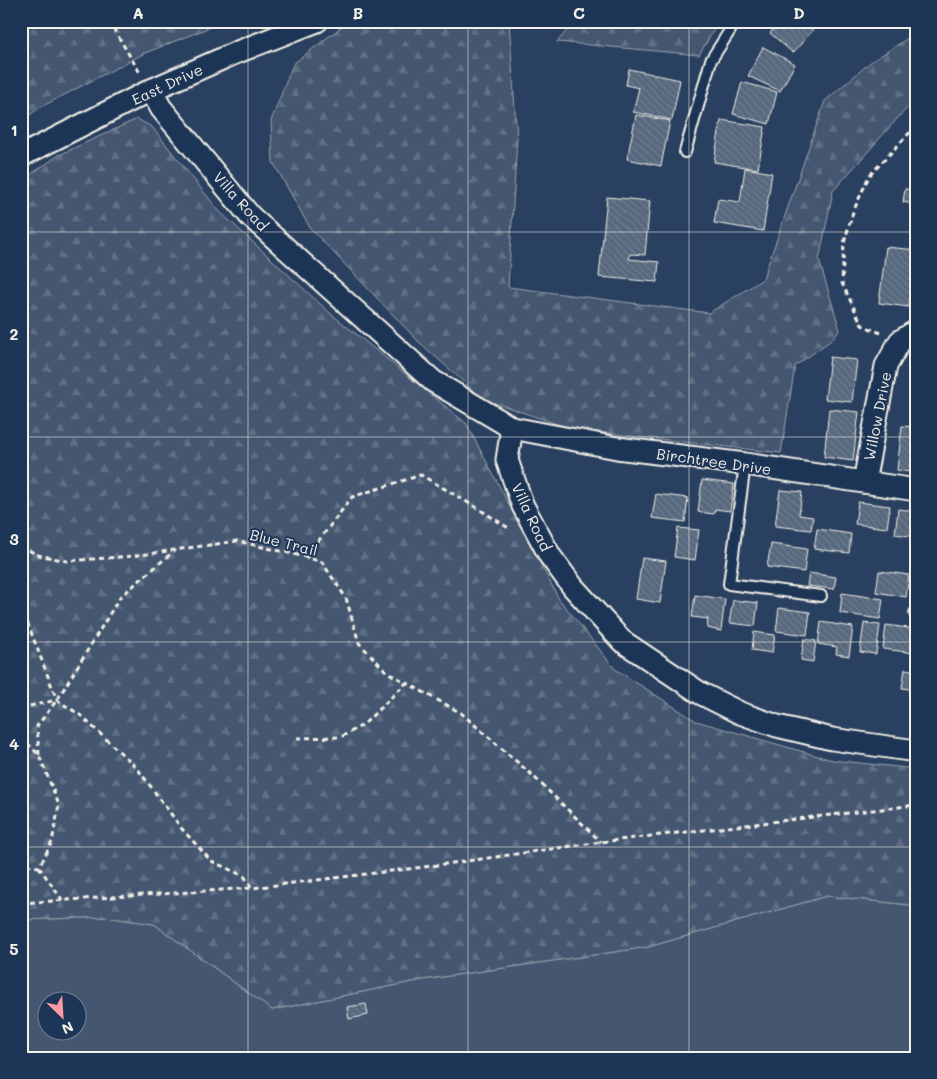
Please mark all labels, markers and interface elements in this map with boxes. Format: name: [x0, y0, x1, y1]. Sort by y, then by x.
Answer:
text: A: [132, 2, 144, 23]
text: B: [353, 2, 363, 23]
text: C: [573, 2, 585, 23]
text: D: [793, 2, 805, 23]
street label: East Drive: [128, 59, 206, 109]
text: 1: [10, 119, 18, 140]
street label: Villa Road: [209, 167, 273, 235]
text: 2: [10, 323, 19, 344]
street label: Willow Drive: [859, 370, 895, 462]
street label: Birchtree Drive: [655, 443, 773, 479]
street label: Villa Road: [507, 480, 557, 554]
street label: Blue Trail: [248, 524, 320, 560]
text: 3: [9, 528, 19, 549]
text: 4: [9, 733, 19, 754]
text: 5: [9, 938, 19, 959]
north arrow: [38, 992, 88, 1042]
text: N: [59, 1017, 77, 1039]

